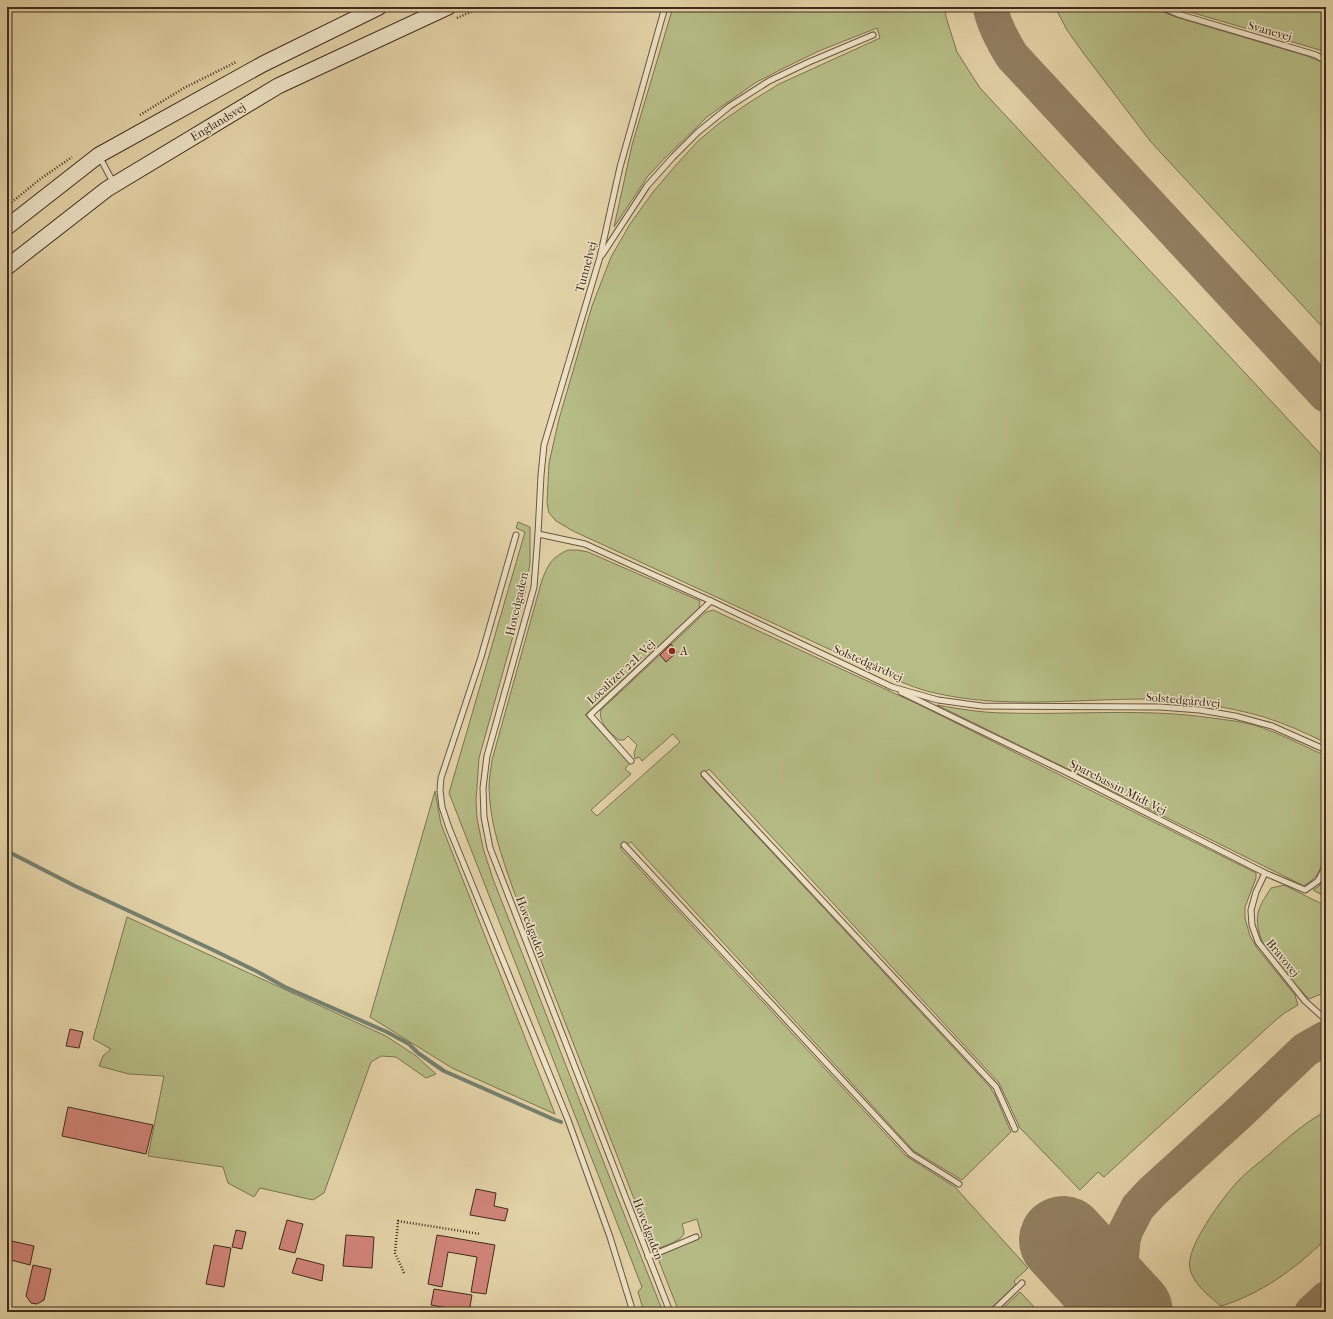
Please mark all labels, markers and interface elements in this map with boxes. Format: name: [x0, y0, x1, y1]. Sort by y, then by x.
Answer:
street label: Svanevej: [1246, 18, 1294, 44]
street label: Englandsvej: [188, 100, 248, 144]
street label: Tunnelvej: [572, 240, 600, 294]
street label: Hovedgaden: [503, 571, 531, 637]
street label: Localizer 22L Vej: [584, 637, 658, 707]
street label: Solstedgårdvej: [831, 641, 905, 685]
place label: A: [679, 644, 688, 658]
marker: A: [667, 646, 677, 656]
street label: Solstedgårdvej: [1145, 690, 1221, 710]
street label: Sparebassin Midt Vej: [1067, 756, 1169, 818]
street label: Hovedgaden: [513, 894, 549, 960]
street label: Bravovej: [1264, 936, 1302, 980]
street label: Hovedgaden: [630, 1196, 666, 1262]

